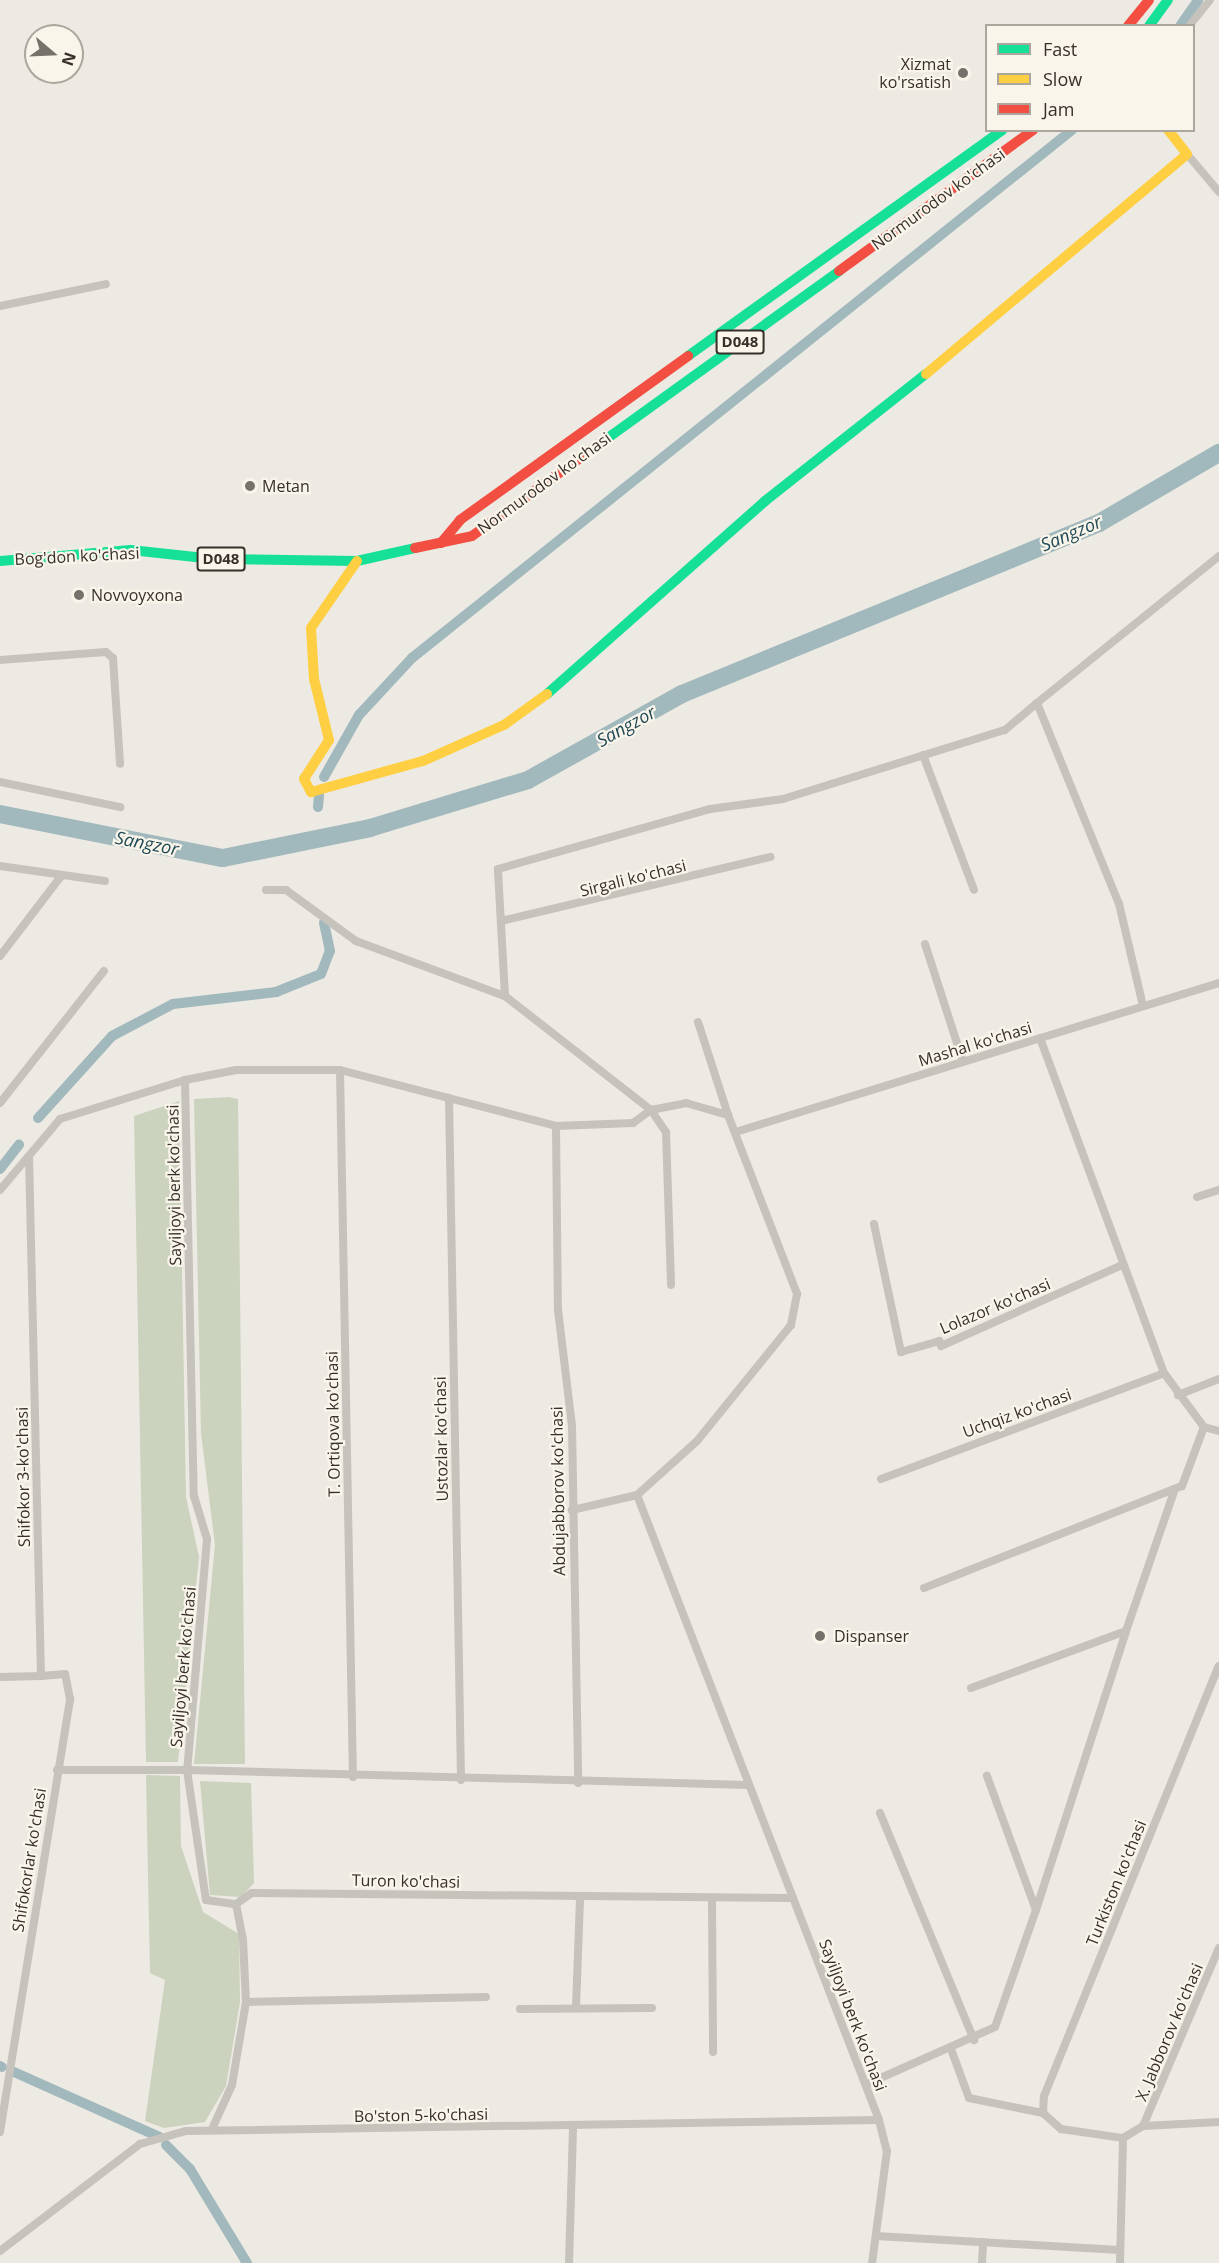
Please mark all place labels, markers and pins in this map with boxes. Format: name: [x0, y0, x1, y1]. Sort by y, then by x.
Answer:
place label: Xizmat ko'rsatish: [879, 54, 951, 92]
marker: Xizmat ko'rsatish: [956, 66, 970, 80]
place label: Metan: [262, 476, 310, 496]
marker: Metan: [243, 479, 257, 493]
place label: Novvoyxona: [91, 585, 183, 605]
marker: Novvoyxona: [72, 588, 86, 602]
place label: Dispanser: [834, 1626, 909, 1646]
marker: Dispanser: [811, 1627, 829, 1645]

